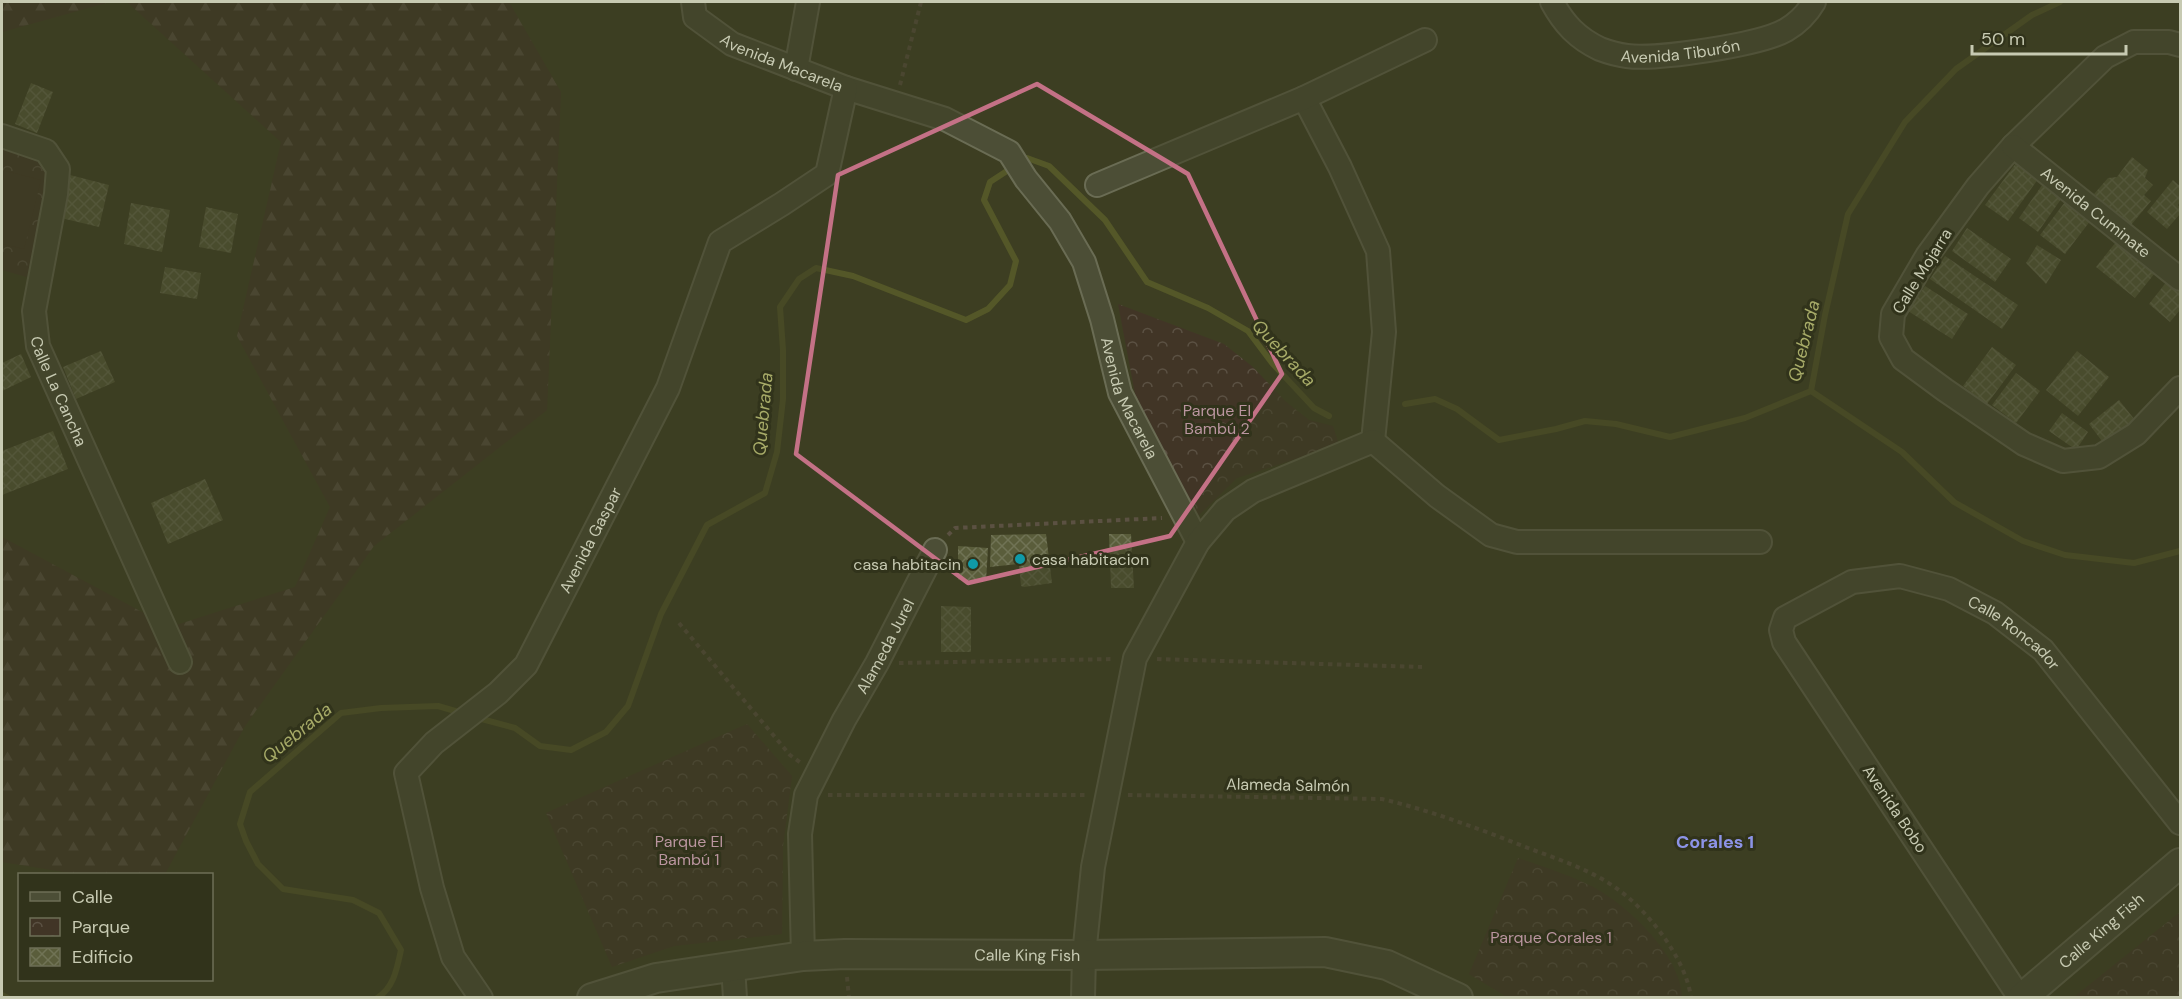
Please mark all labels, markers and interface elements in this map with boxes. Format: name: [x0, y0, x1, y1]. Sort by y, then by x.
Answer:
scale bar: [1972, 18, 2126, 56]
text: 50 m: [1981, 27, 2025, 51]
street label: Avenida Macarela: [716, 28, 846, 96]
street label: Avenida Tiburón: [1620, 34, 1742, 67]
street label: Avenida Cuminate: [2037, 162, 2155, 262]
street label: Calle Mojarra: [1887, 224, 1957, 318]
water label: Quebrada: [1782, 297, 1826, 384]
water label: Quebrada: [1247, 314, 1321, 392]
street label: Calle La Cancha: [26, 335, 92, 450]
street label: Avenida Macarela: [1096, 335, 1163, 462]
water label: Quebrada: [747, 371, 779, 457]
park label: Parque El Bambú 2: [1183, 400, 1251, 439]
street label: Avenida Gaspar: [554, 483, 626, 597]
place label: casa habitacion: [1032, 549, 1149, 570]
marker: casa habitacion: [1013, 552, 1027, 566]
place label: casa habitacin: [853, 554, 961, 575]
marker: casa habitacin: [966, 557, 980, 571]
street label: Calle Roncador: [1964, 590, 2065, 674]
street label: Alameda Jurel: [851, 595, 919, 698]
water label: Quebrada: [257, 697, 337, 769]
street label: Avenida Bobo: [1858, 761, 1932, 857]
street label: Alameda Salmón: [1226, 773, 1350, 797]
district label: Corales 1: [1676, 830, 1754, 854]
park label: Parque El Bambú 1: [655, 831, 723, 870]
legend: [18, 873, 213, 981]
text: Calle: [72, 885, 113, 909]
street label: Calle King Fish: [2054, 888, 2148, 973]
text: Parque: [72, 915, 130, 939]
park label: Parque Corales 1: [1490, 927, 1612, 948]
street label: Calle King Fish: [974, 944, 1080, 965]
text: Edificio: [72, 945, 133, 969]

